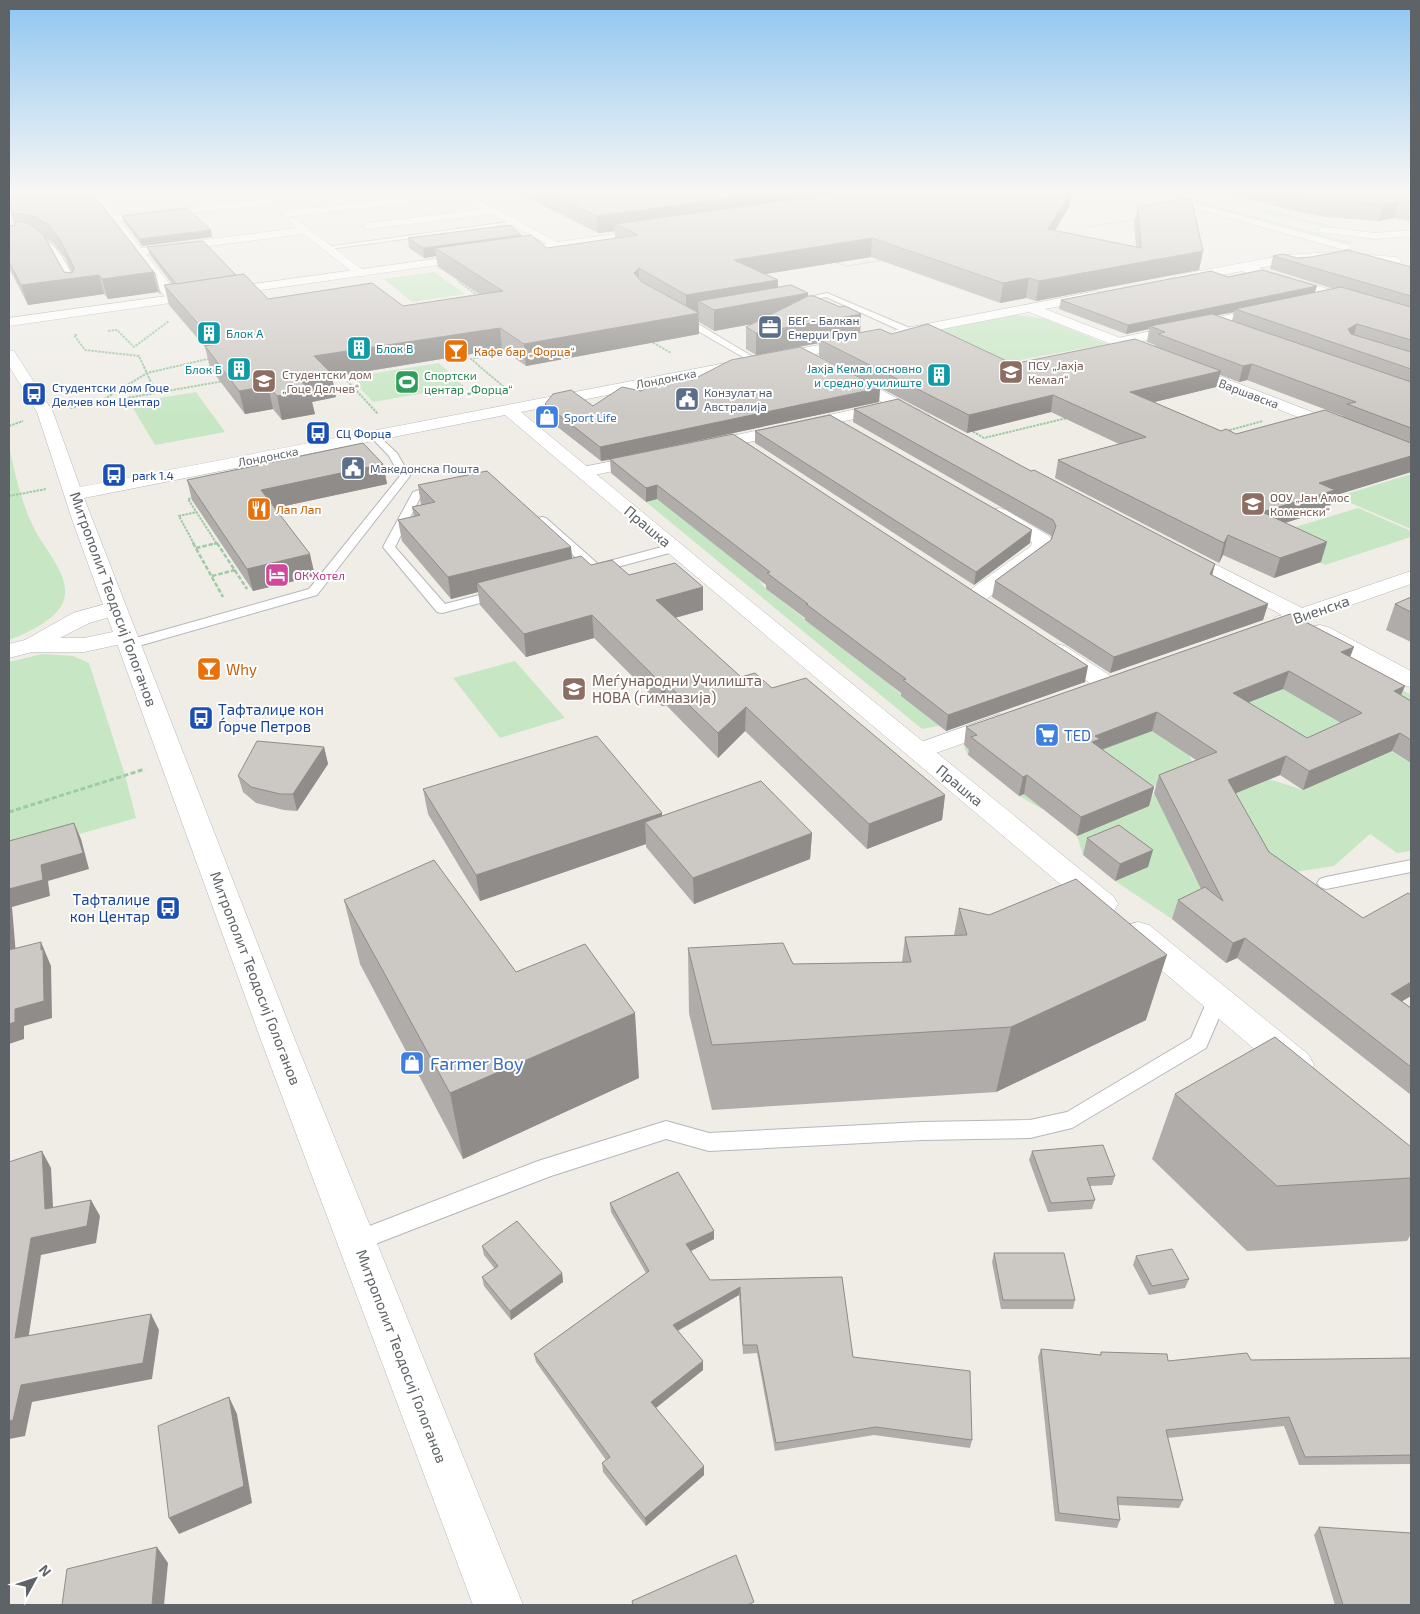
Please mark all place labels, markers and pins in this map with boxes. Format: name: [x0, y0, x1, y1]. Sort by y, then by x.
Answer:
place label: БЕГ - Балкан Енерџи Груп: [788, 313, 859, 342]
office icon: БЕГ - Балкан Енерџи Груп: [757, 314, 783, 340]
building icon: Блок А: [196, 320, 222, 346]
place label: Блок А: [226, 326, 264, 340]
building icon: Блок В: [346, 335, 372, 361]
bar icon: Кaфе бар „Форца“: [443, 338, 469, 364]
place label: Блок В: [376, 341, 413, 355]
place label: Кaфе бар „Форца“: [474, 344, 575, 358]
building icon: Блок Б: [226, 356, 252, 382]
place label: ПСУ „Јахја Кемал“: [1028, 358, 1084, 386]
school or university icon: ПСУ „Јахја Кемал“: [998, 359, 1024, 385]
place label: Јахја Кемал основно и средно училиште: [807, 361, 922, 390]
place label: Блок Б: [185, 362, 222, 376]
building icon: Јахја Кемал основно и средно училиште: [926, 362, 952, 388]
place label: Студентски дом „Гоце Делчев“: [282, 367, 372, 395]
school or university icon: Студентски дом „Гоце Делчев“: [251, 368, 277, 394]
place label: Спортски центар „Форца“: [424, 368, 513, 396]
sports icon: Спортски центар „Форца“: [394, 369, 420, 395]
place label: Студентски дом Гоце Делчев кон Центар: [52, 380, 169, 408]
bus stop icon: Студентски дом Гоце Делчев кон Центар: [21, 381, 47, 407]
place label: Конзулат на Австралија: [704, 385, 772, 414]
public building icon: Конзулат на Австралија: [674, 386, 700, 412]
shop icon: Sport Life: [534, 404, 560, 430]
place label: Sport Life: [564, 410, 617, 424]
bus stop icon: СЦ Форца: [305, 420, 331, 446]
place label: СЦ Форца: [336, 426, 391, 440]
public building icon: Македонска Пошта: [340, 455, 366, 481]
place label: Македонска Пошта: [370, 461, 479, 475]
bus stop icon: park 1.4: [101, 462, 127, 488]
place label: park 1.4: [132, 468, 174, 482]
place label: ООУ „Јан Амос Коменски“: [1270, 490, 1350, 518]
school or university icon: ООУ „Јан Амос Коменски“: [1240, 491, 1266, 517]
restaurant icon: Лап Лап: [246, 496, 272, 522]
place label: Лап Лап: [276, 502, 321, 516]
hotel icon: ОК Хотел: [264, 562, 290, 588]
place label: ОК Хотел: [294, 568, 345, 582]
bar icon: Why: [196, 656, 222, 682]
place label: Why: [226, 660, 257, 678]
place label: Меѓународни Училишта НОВА (гимназија): [592, 671, 762, 707]
school or university icon: Меѓународни Училишта НОВА (гимназија): [561, 676, 587, 702]
place label: Тафталиџе кон Ѓорче Петров: [218, 700, 324, 735]
bus stop icon: Тафталиџе кон Ѓорче Петров: [188, 705, 214, 731]
supermarket icon: TED: [1034, 722, 1060, 748]
place label: TED: [1064, 726, 1091, 744]
place label: Тафталиџе кон Центар: [70, 890, 150, 925]
bus stop icon: Тафталиџе кон Центар: [155, 895, 181, 921]
shop icon: Farmer Boy: [399, 1050, 425, 1076]
place label: Farmer Boy: [430, 1052, 524, 1074]

